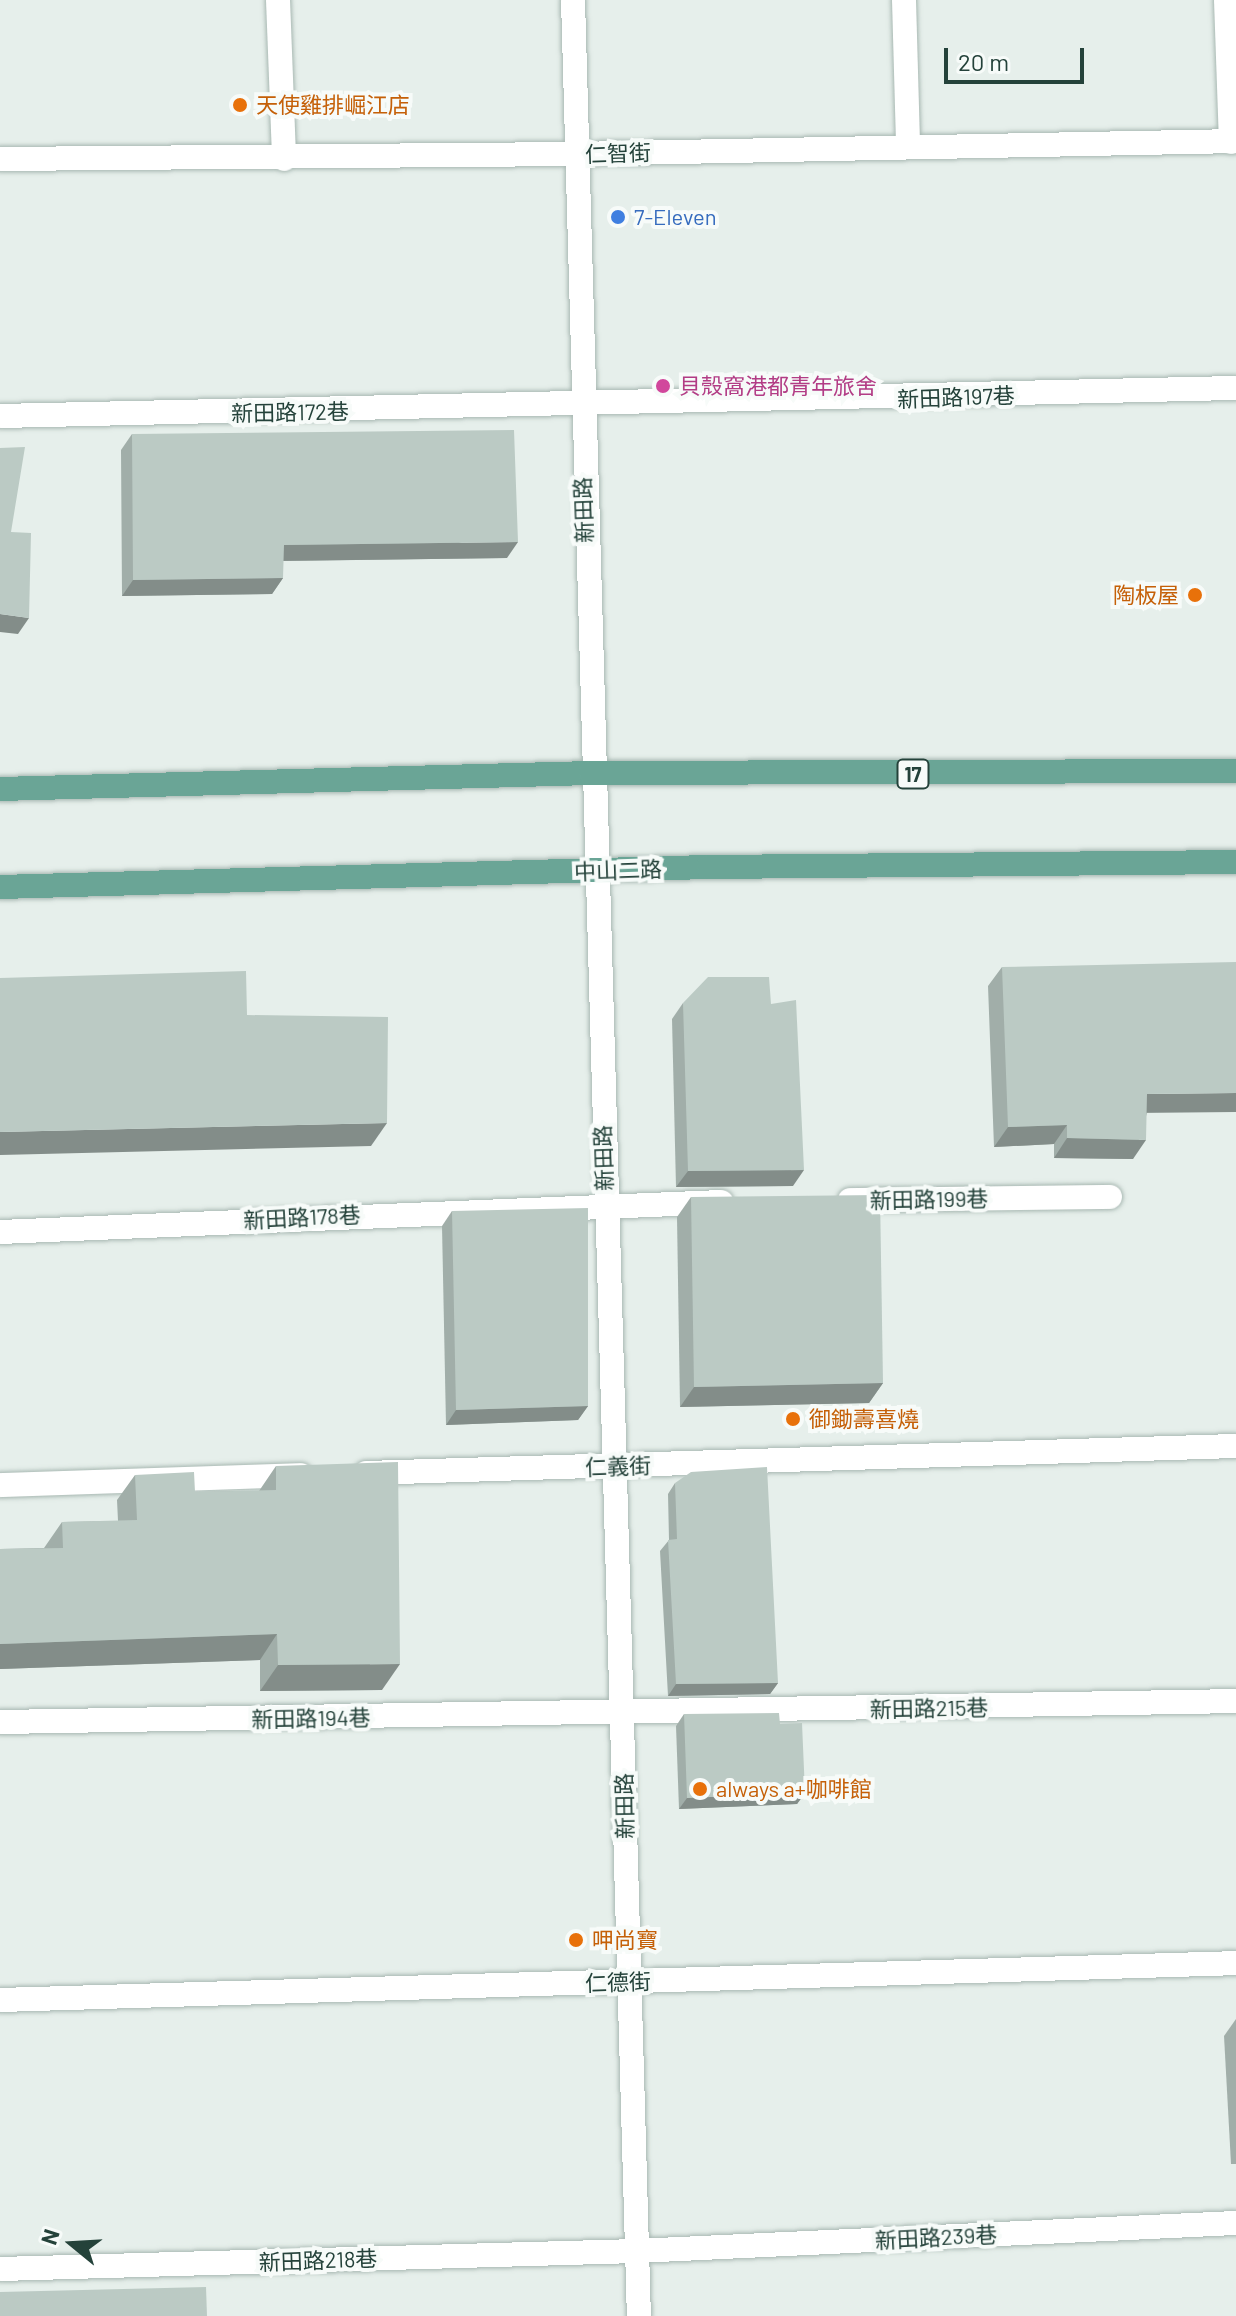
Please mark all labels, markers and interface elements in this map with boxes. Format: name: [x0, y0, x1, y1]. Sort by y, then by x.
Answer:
scale bar: [948, 32, 1088, 82]
text: 20 m: [958, 47, 1009, 76]
place label: 天使雞排崛江店: [256, 92, 410, 118]
marker: 天使雞排崛江店: [231, 96, 249, 114]
street label: 仁智街: [585, 139, 651, 167]
place label: 7-Eleven: [634, 204, 717, 230]
marker: 7-Eleven: [609, 208, 627, 226]
place label: 貝殼窩港都青年旅舍: [679, 373, 877, 399]
marker: 貝殼窩港都青年旅舍: [654, 377, 672, 395]
street label: 新田路197巷: [897, 382, 1015, 412]
street label: 新田路172巷: [231, 398, 349, 426]
street label: 新田路: [569, 477, 597, 543]
place label: 陶板屋: [1113, 582, 1179, 608]
marker: 陶板屋: [1186, 586, 1204, 604]
road number: 17: [895, 758, 931, 790]
street label: 中山二路: [574, 855, 662, 885]
street label: 新田路: [589, 1125, 617, 1191]
street label: 新田路199巷: [869, 1185, 989, 1213]
street label: 新田路178巷: [243, 1201, 361, 1233]
place label: 御鋤壽喜燒: [809, 1406, 919, 1432]
marker: 御鋤壽喜燒: [784, 1410, 802, 1428]
street label: 仁義街: [585, 1452, 651, 1480]
street label: 新田路215巷: [870, 1694, 988, 1722]
street label: 新田路194巷: [251, 1704, 371, 1732]
street label: 新田路: [610, 1773, 638, 1839]
place label: always a+咖啡館: [716, 1776, 872, 1802]
marker: always a+咖啡館: [691, 1780, 709, 1798]
place label: 呷尚寶: [592, 1927, 658, 1953]
marker: 呷尚寶: [567, 1931, 585, 1949]
street label: 仁德街: [585, 1968, 651, 1996]
north arrow: [32, 2204, 112, 2284]
street label: 新田路239巷: [874, 2221, 998, 2253]
text: N: [35, 2226, 64, 2248]
street label: 新田路218巷: [258, 2245, 378, 2275]

